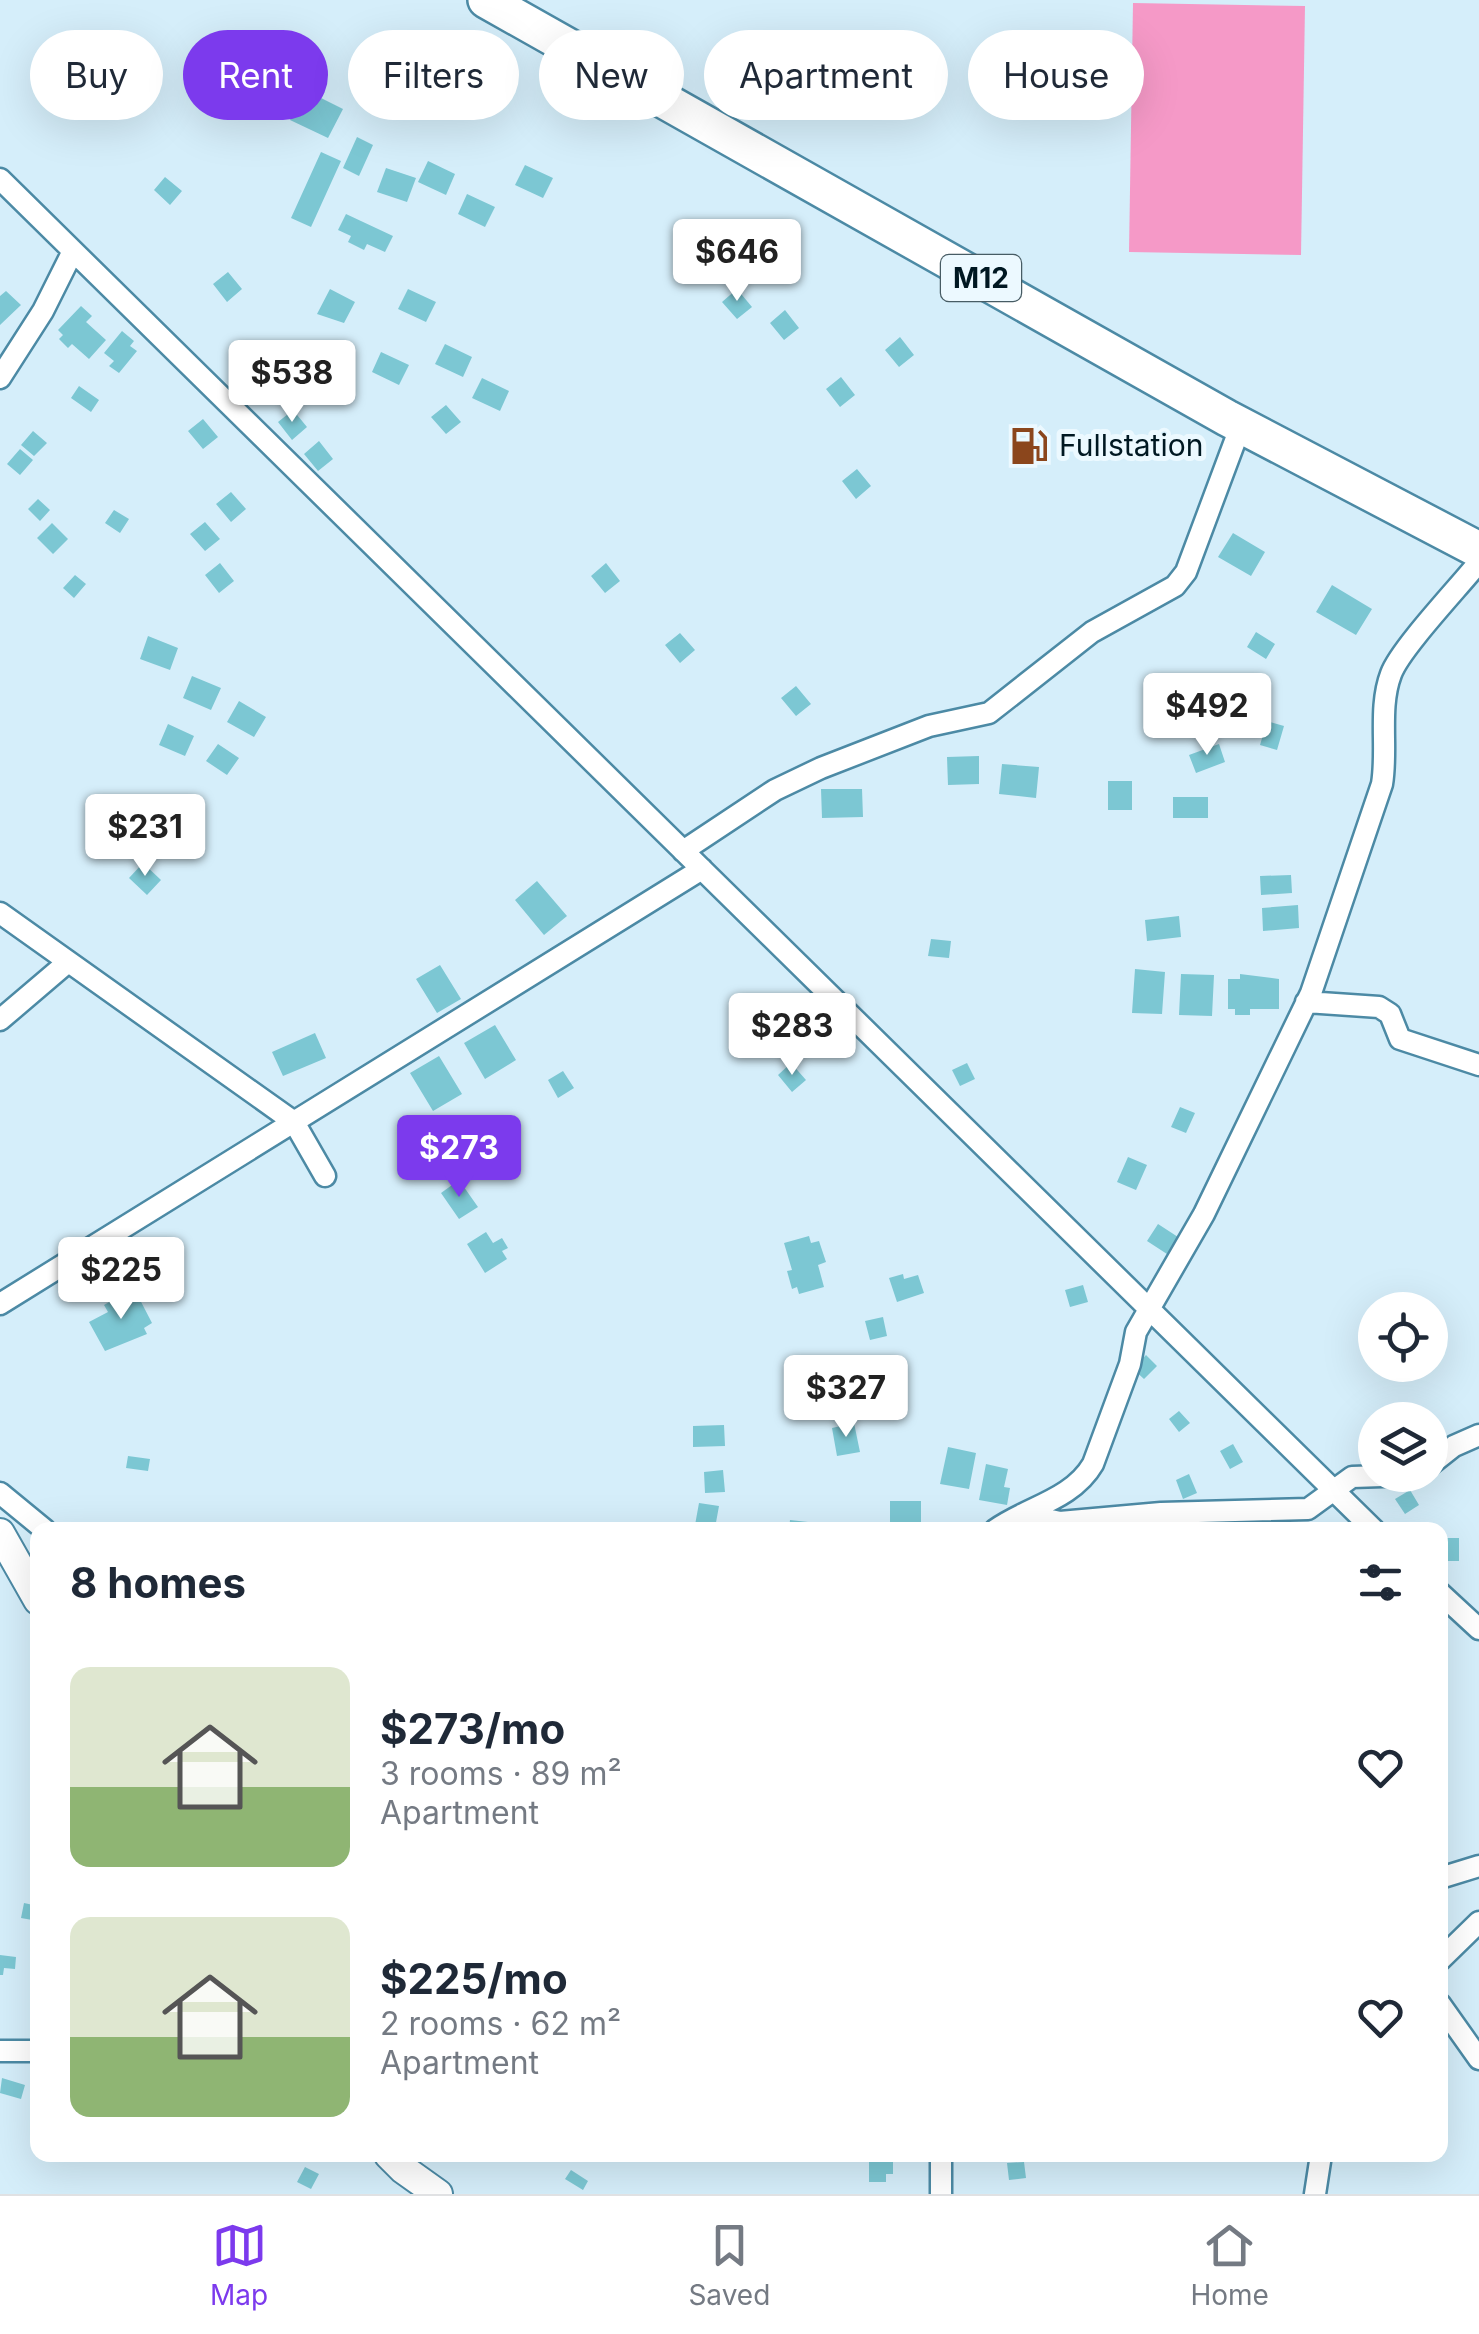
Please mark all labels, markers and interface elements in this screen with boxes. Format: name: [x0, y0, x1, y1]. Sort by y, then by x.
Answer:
chip: Buy: [30, 30, 163, 120]
chip: Rent: [183, 30, 328, 120]
chip: Filters: [348, 30, 519, 120]
chip: New: [539, 30, 684, 120]
chip: Apartment: [704, 30, 948, 120]
chip: House: [968, 30, 1144, 120]
pin: $646: [678, 219, 796, 304]
text: $646: [695, 232, 779, 271]
road number: M12: [941, 255, 1021, 301]
pin: $538: [233, 340, 351, 425]
text: $538: [251, 353, 333, 392]
fuel station icon: Fullstation: [1008, 425, 1050, 467]
place label: Fullstation: [1059, 427, 1203, 463]
pin: $492: [1148, 673, 1266, 758]
text: $492: [1165, 686, 1249, 725]
pin: $231: [86, 794, 204, 879]
text: $231: [107, 807, 183, 846]
pin: $283: [733, 993, 851, 1078]
text: $283: [751, 1006, 833, 1045]
pin: $273: [400, 1115, 518, 1200]
text: $273: [419, 1128, 499, 1167]
pin: $225: [62, 1237, 180, 1322]
text: $225: [80, 1250, 162, 1289]
map controls: [1358, 1292, 1448, 1492]
button: locate: [1358, 1292, 1448, 1382]
pin: $327: [787, 1355, 905, 1440]
text: $327: [806, 1368, 886, 1407]
button: layers: [1358, 1402, 1448, 1492]
icon: filters: [1353, 1555, 1408, 1610]
text: 8 homes: [70, 1557, 246, 1608]
text: $273/mo: [380, 1703, 565, 1754]
icon: home: [150, 1707, 270, 1827]
icon: heart: [1353, 1740, 1408, 1795]
text: 3 rooms · 89 m²: [380, 1754, 622, 1793]
text: Apartment: [380, 1793, 539, 1832]
text: $225/mo: [380, 1953, 568, 2004]
icon: home: [150, 1957, 270, 2077]
icon: heart: [1353, 1990, 1408, 2045]
text: 2 rooms · 62 m²: [380, 2004, 621, 2043]
text: Apartment: [380, 2043, 539, 2082]
tab: Map: [210, 2218, 268, 2312]
tab: Saved: [688, 2218, 770, 2312]
tab: Home: [1190, 2218, 1269, 2312]

